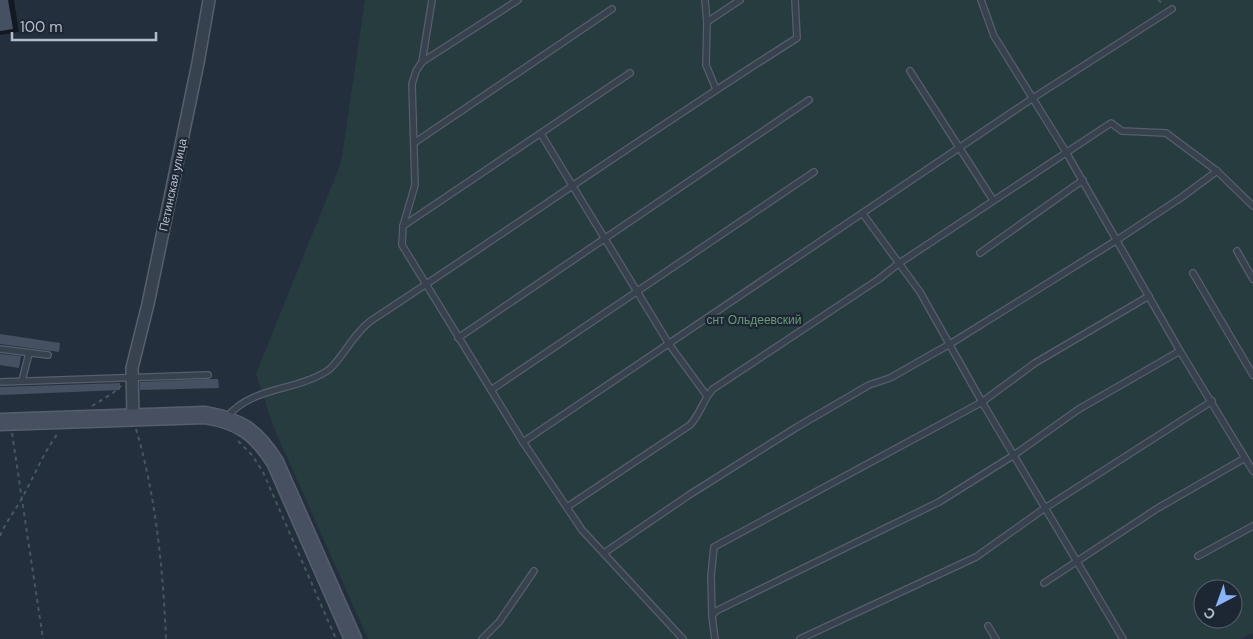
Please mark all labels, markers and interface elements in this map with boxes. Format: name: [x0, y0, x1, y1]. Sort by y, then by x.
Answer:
scale bar: [12, 10, 156, 42]
text: 100 m: [20, 17, 63, 37]
street label: Петинская улица: [155, 137, 191, 233]
park label: снт Ольдеевский: [706, 312, 802, 328]
north arrow: [1193, 579, 1243, 629]
text: С: [1200, 604, 1219, 624]

